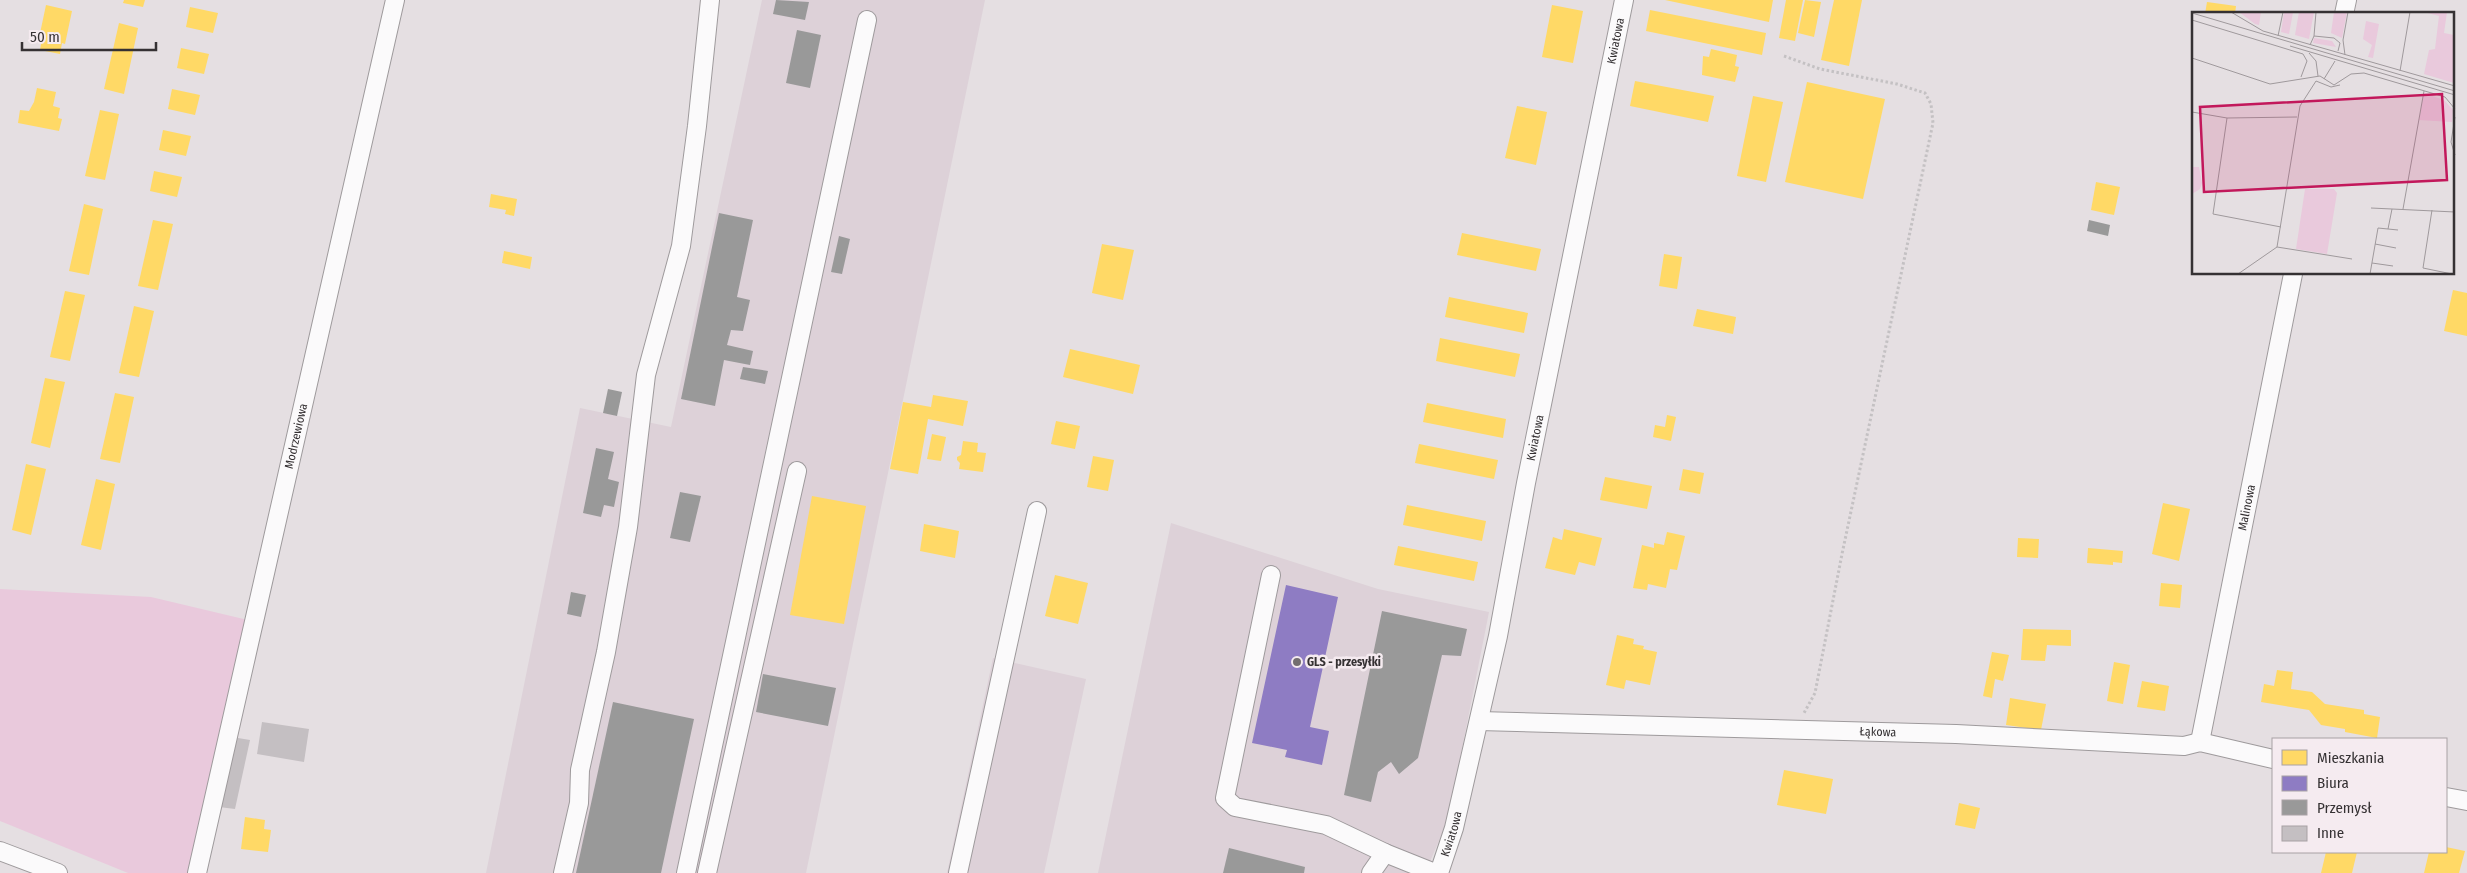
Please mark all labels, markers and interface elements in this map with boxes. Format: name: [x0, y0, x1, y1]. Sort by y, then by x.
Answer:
inset map: [2192, 12, 2454, 275]
street label: Kwiatowa: [1604, 17, 1627, 65]
scale bar: [22, 20, 156, 52]
text: 50 m: [30, 28, 60, 46]
street label: Modrzewiowa: [282, 402, 310, 470]
street label: Kwiatowa: [1524, 413, 1547, 462]
street label: Malinowa: [2235, 483, 2258, 532]
place label: GLS - przesyłki: [1307, 655, 1381, 669]
marker: GLS - przesyłki: [1291, 656, 1303, 668]
street label: Łąkowa: [1859, 724, 1897, 739]
legend: [2272, 738, 2447, 853]
text: Mieszkania: [2317, 749, 2384, 767]
text: Biura: [2317, 774, 2349, 792]
text: Przemysł: [2317, 799, 2372, 817]
street label: Kwiatowa: [1438, 810, 1465, 859]
text: Inne: [2317, 824, 2344, 842]

